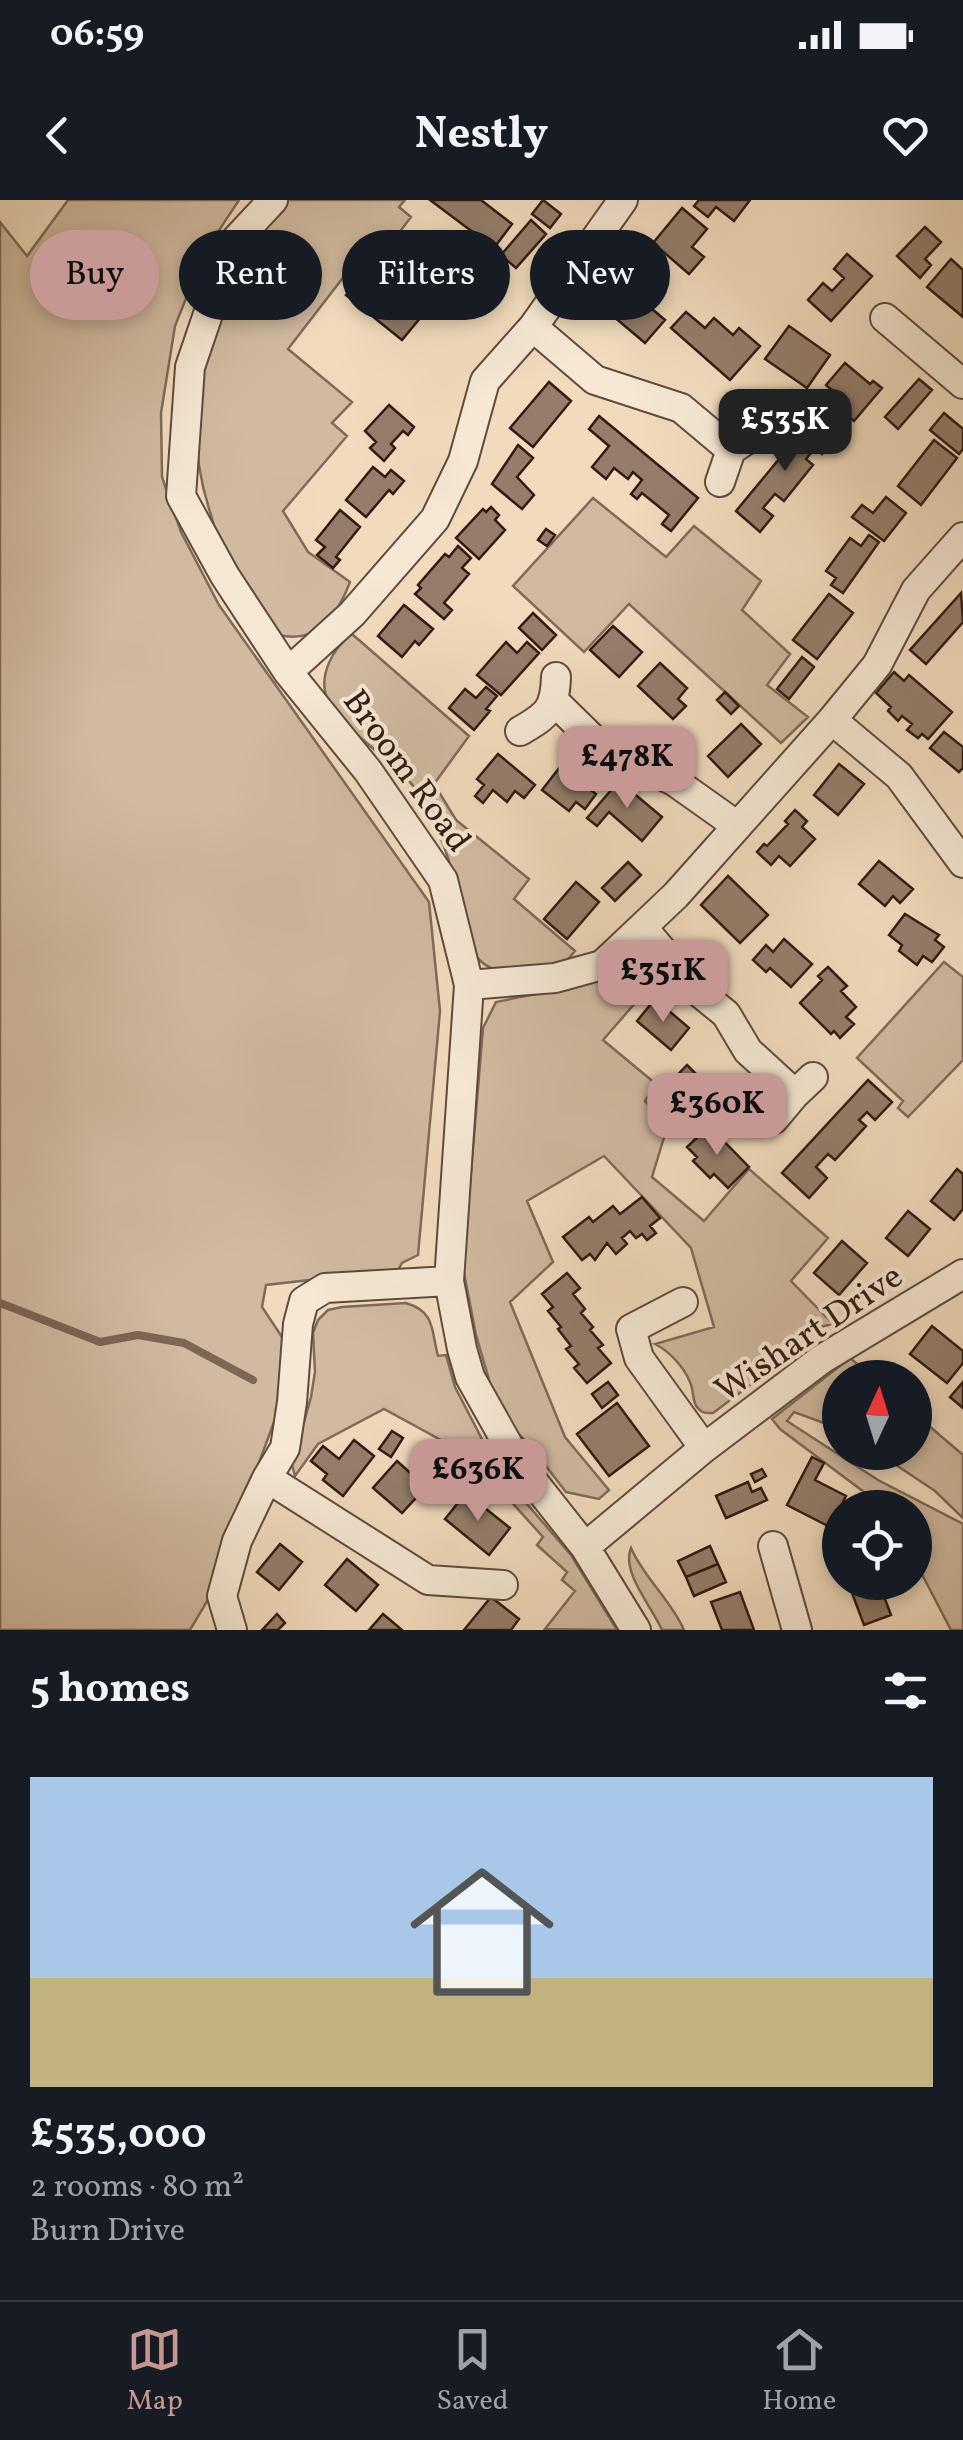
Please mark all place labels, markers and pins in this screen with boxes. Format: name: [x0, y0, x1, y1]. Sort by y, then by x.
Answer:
pin: £535K: [715, 389, 855, 474]
pin: £478K: [557, 726, 697, 811]
pin: £351K: [593, 940, 733, 1025]
pin: £360K: [647, 1073, 787, 1158]
pin: £636K: [408, 1439, 548, 1524]

